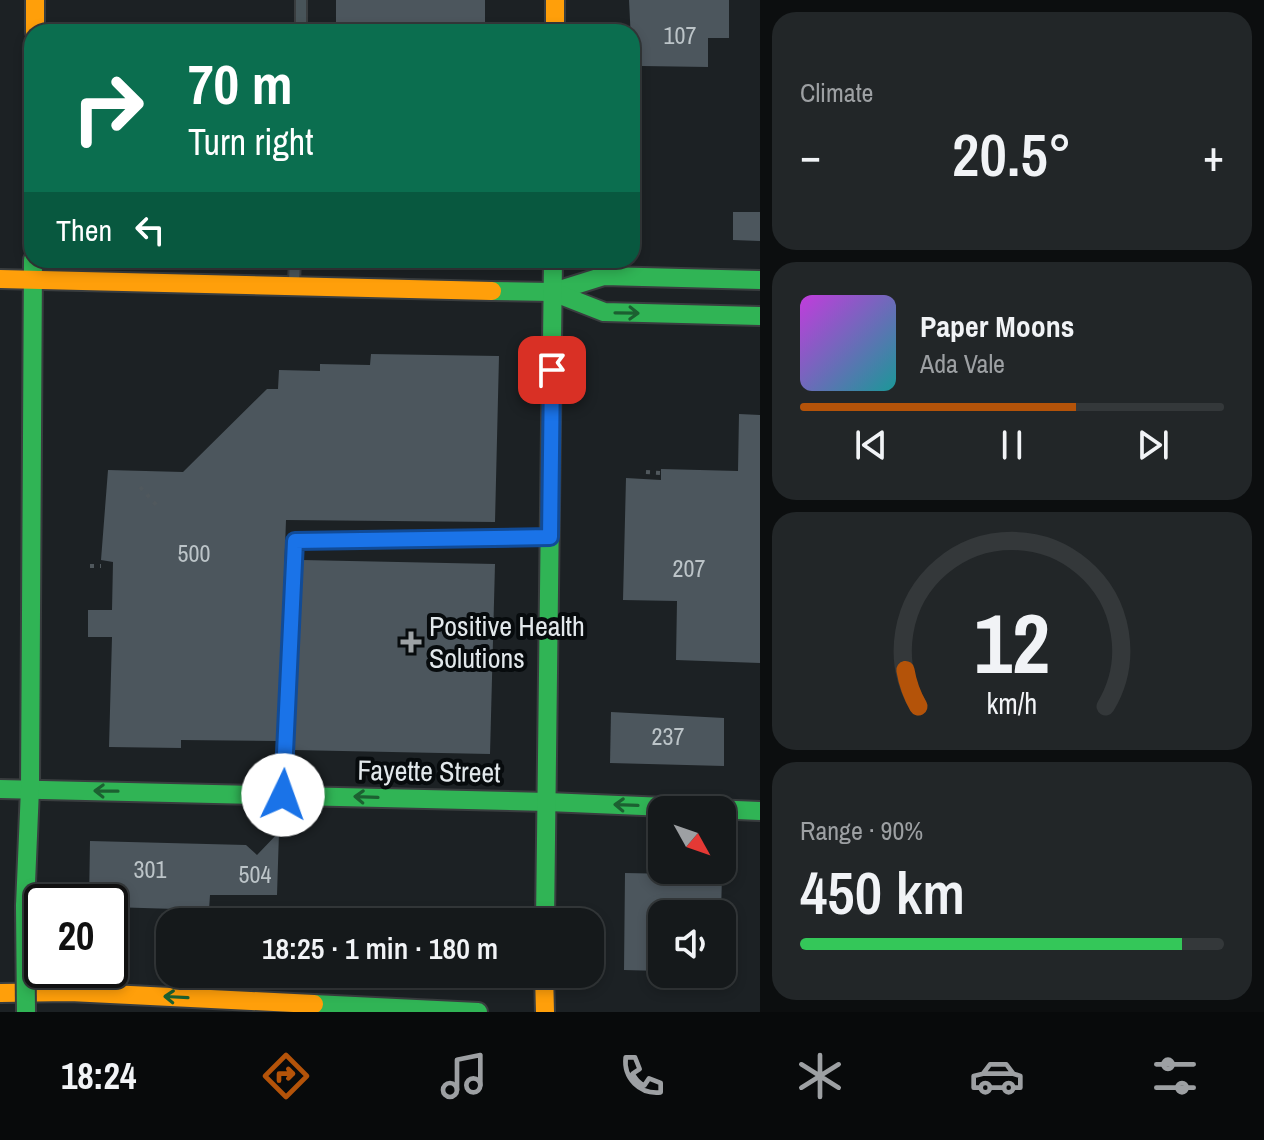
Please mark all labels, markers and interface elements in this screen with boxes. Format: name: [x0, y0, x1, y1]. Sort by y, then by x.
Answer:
house number: 107: [664, 19, 696, 51]
text: 70 m: [188, 46, 293, 121]
icon: right: [56, 56, 160, 160]
text: Climate: [800, 75, 873, 110]
text: 20.5°: [952, 114, 1072, 195]
text: Turn right: [188, 118, 313, 166]
text: −: [800, 125, 821, 185]
text: +: [1203, 125, 1224, 185]
icon: left: [128, 208, 172, 252]
text: Then: [56, 210, 112, 250]
one-way arrow: [613, 305, 640, 320]
text: Paper Moons: [920, 306, 1074, 346]
pin: [518, 336, 586, 404]
text: Ada Vale: [920, 346, 1005, 381]
icon: arrive: [530, 348, 574, 392]
icon: previous: [849, 423, 893, 467]
icon: pause: [990, 423, 1034, 467]
icon: next: [1131, 423, 1175, 467]
house number: 500: [178, 537, 210, 569]
house number: 207: [673, 552, 705, 584]
text: 12: [974, 587, 1050, 699]
place label: Positive Health Solutions: [429, 607, 585, 677]
marker: Positive Health Solutions: [400, 631, 422, 653]
text: km/h: [987, 684, 1037, 723]
house number: 237: [652, 720, 684, 752]
street label: Fayette Street: [357, 751, 501, 791]
position arrow: [241, 753, 325, 837]
one-way arrow: [93, 783, 120, 799]
one-way arrow: [353, 790, 380, 805]
north arrow: [648, 796, 736, 884]
map controls: [648, 796, 736, 988]
one-way arrow: [613, 797, 640, 812]
text: Range · 90%: [800, 813, 923, 848]
text: 450 km: [800, 852, 965, 933]
house number: 301: [134, 853, 166, 885]
house number: 504: [239, 858, 271, 890]
speed limit sign: 20: [24, 884, 128, 988]
button: sound: [648, 900, 736, 988]
text: 18:25 · 1 min · 180 m: [262, 928, 498, 968]
one-way arrow: [163, 990, 190, 1005]
icon: directions: [258, 1048, 314, 1104]
icon: music: [436, 1048, 492, 1104]
icon: phone: [614, 1048, 670, 1104]
icon: climate: [792, 1048, 848, 1104]
icon: car: [969, 1048, 1025, 1104]
icon: filters: [1147, 1048, 1203, 1104]
text: 18:24: [61, 1052, 136, 1100]

